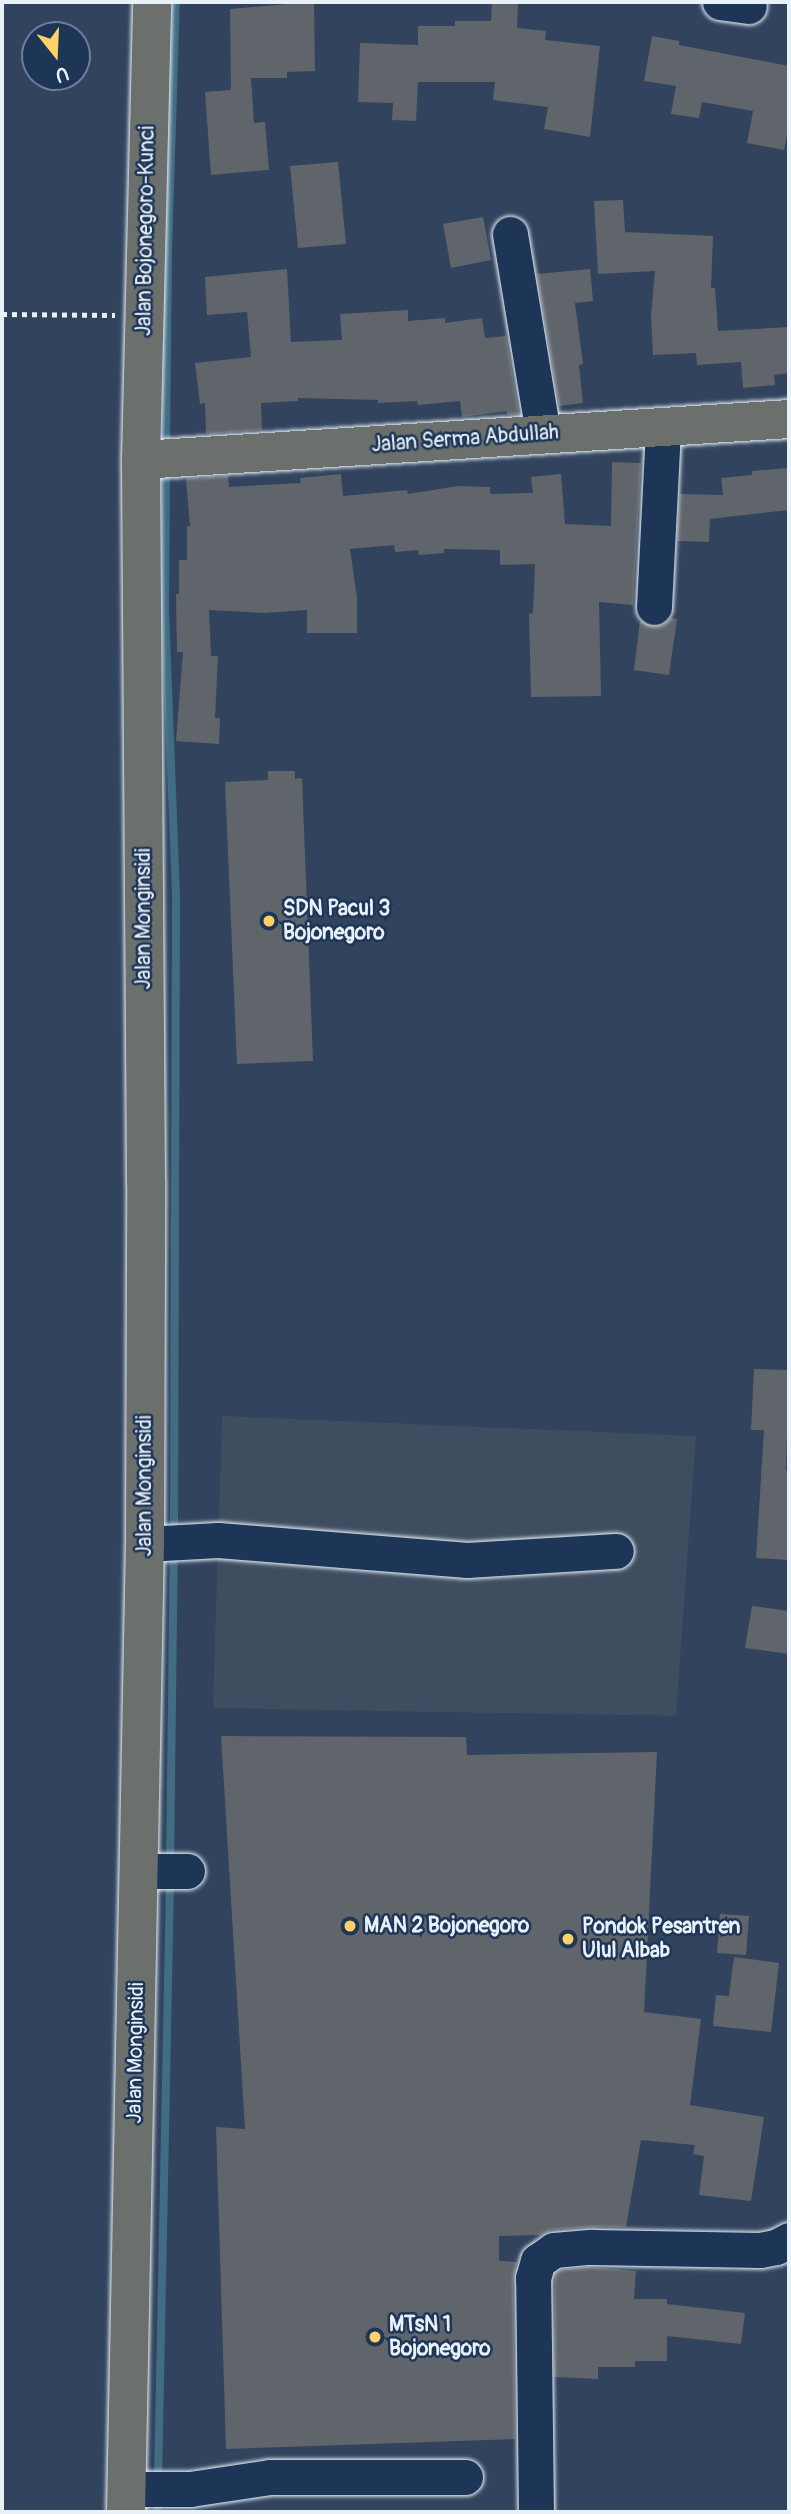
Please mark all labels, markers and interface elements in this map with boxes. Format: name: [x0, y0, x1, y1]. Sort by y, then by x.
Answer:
north arrow: [21, 21, 91, 91]
text: U: [52, 61, 72, 87]
street label: Jalan Bojonegoro-Kunci: [132, 126, 160, 336]
street label: Jalan Serma Abdullah: [370, 420, 560, 458]
street label: Jalan Monginsidi: [131, 848, 157, 990]
place label: SDN Pacul 3 Bojonegoro: [283, 896, 390, 946]
marker: SDN Pacul 3 Bojonegoro: [261, 913, 277, 929]
street label: Jalan Monginsidi: [132, 1415, 158, 1557]
place label: MAN 2 Bojonegoro: [364, 1913, 529, 1939]
place label: Pondok Pesantren Ulul Albab: [582, 1914, 741, 1964]
marker: MAN 2 Bojonegoro: [342, 1918, 358, 1934]
marker: Pondok Pesantren Ulul Albab: [560, 1931, 576, 1947]
street label: Jalan Monginsidi: [122, 1982, 150, 2124]
place label: MTsN 1 Bojonegoro: [389, 2312, 490, 2362]
marker: MTsN 1 Bojonegoro: [367, 2329, 383, 2345]

